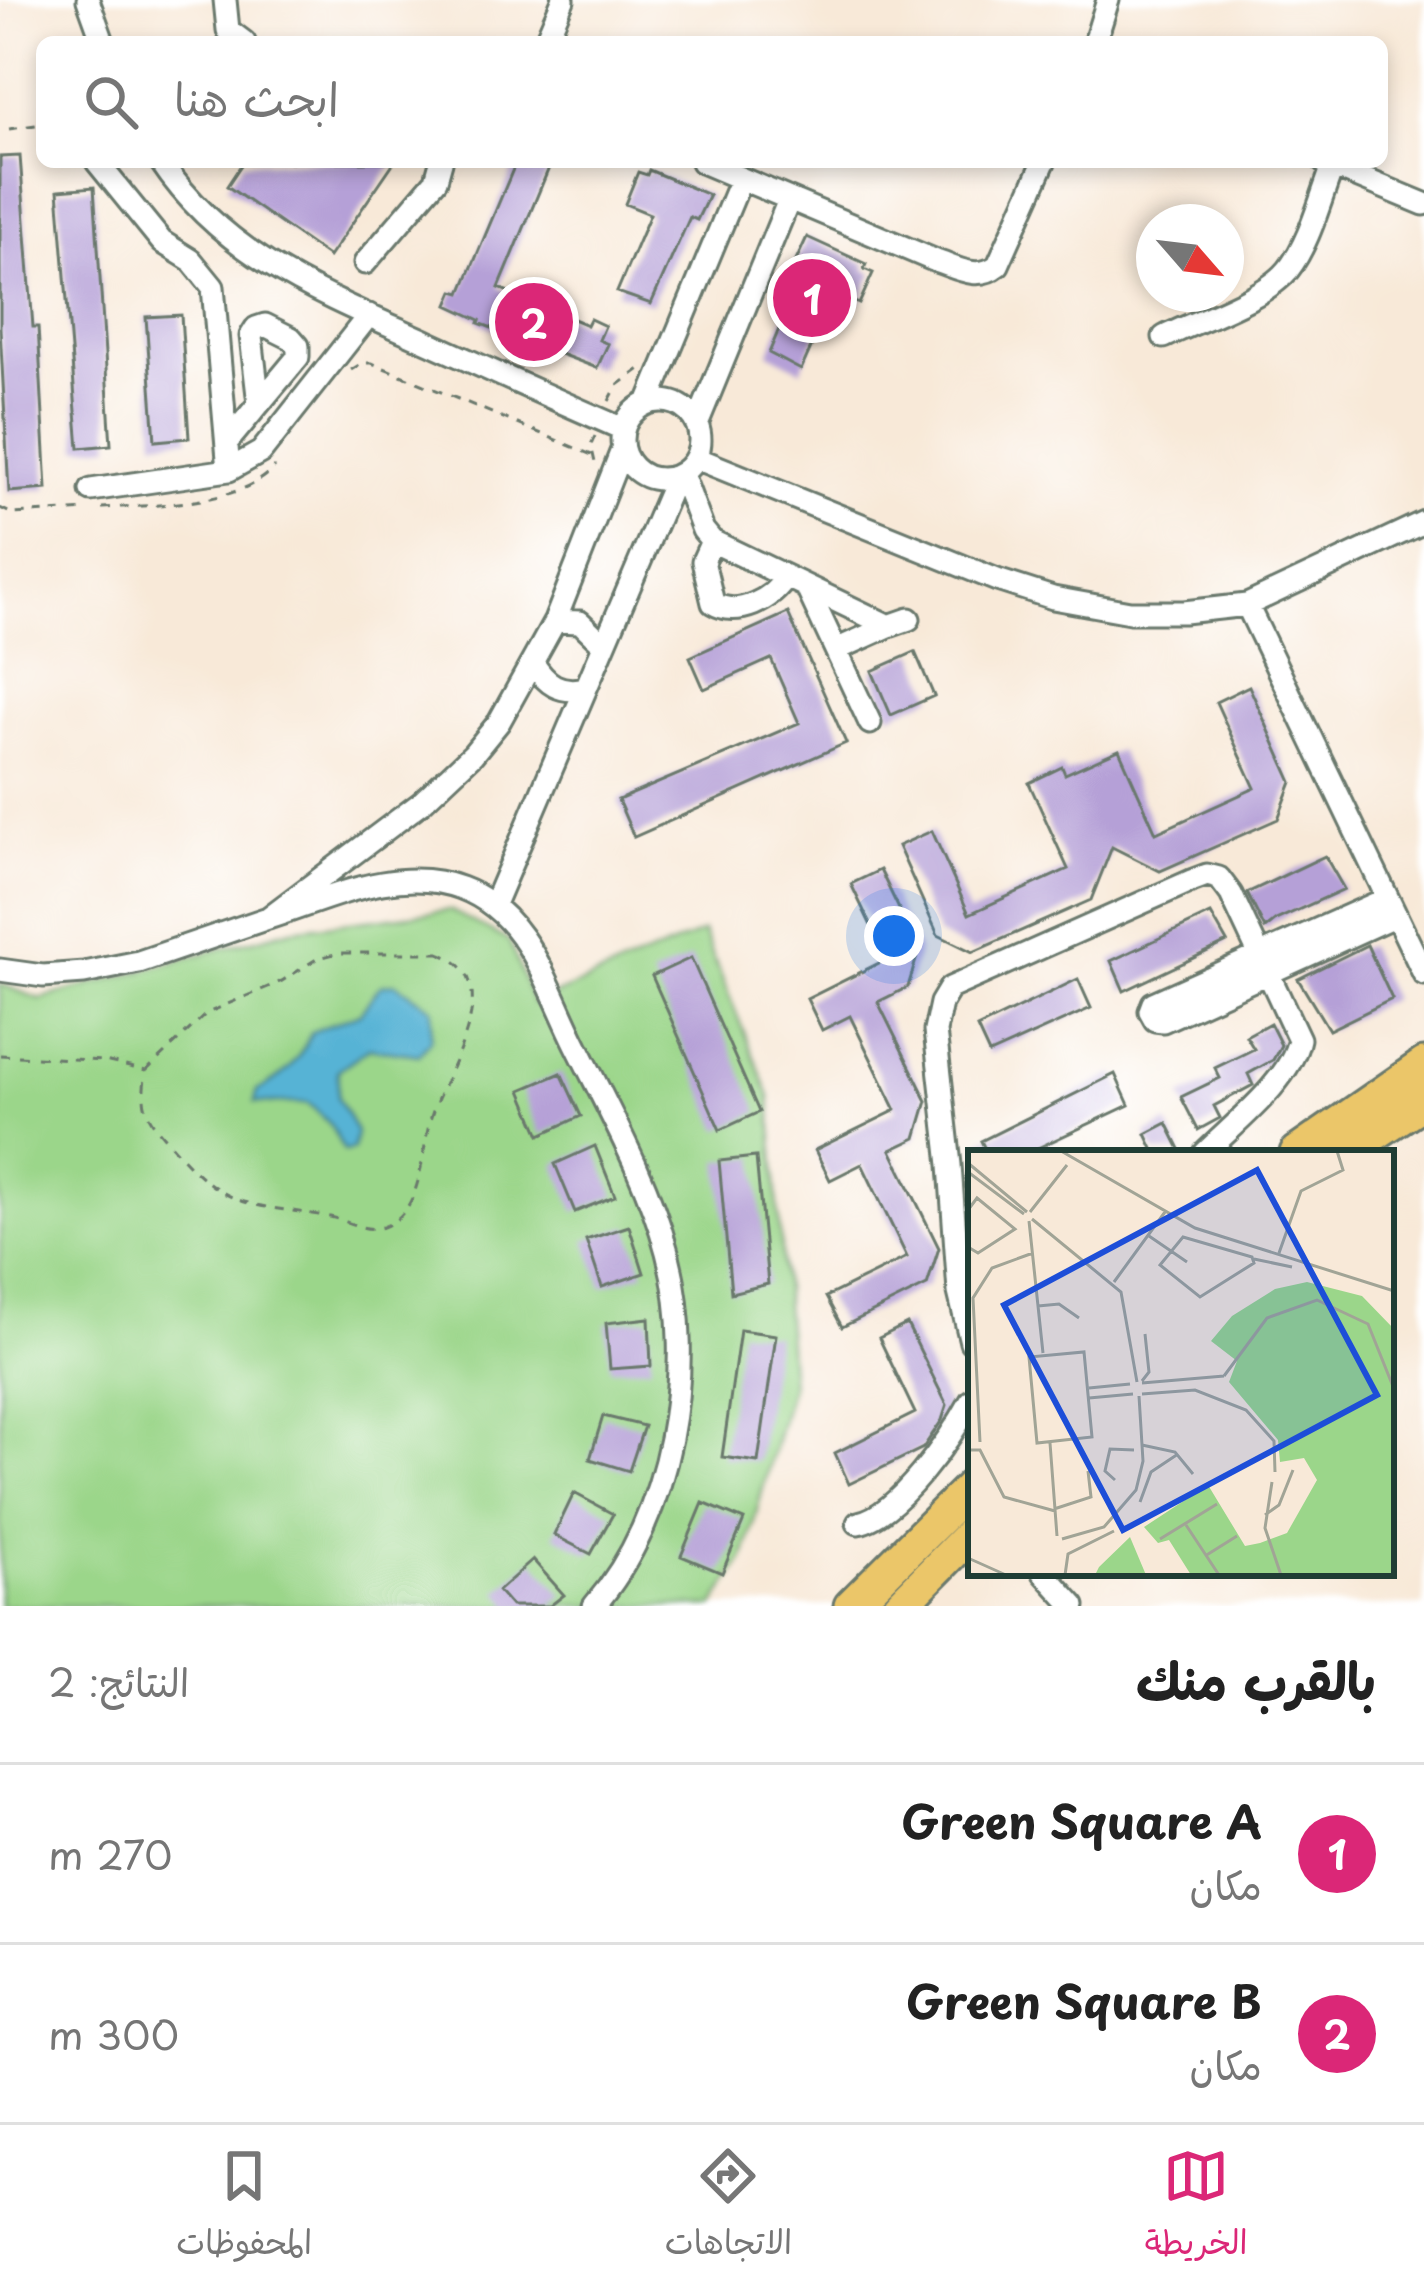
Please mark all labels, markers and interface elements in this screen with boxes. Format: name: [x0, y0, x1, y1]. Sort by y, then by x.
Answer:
search box: [36, 36, 1388, 168]
text: ابحث هنا: [174, 63, 339, 131]
icon: search: [78, 69, 144, 135]
north arrow: [1136, 204, 1244, 312]
pin: 1: [773, 253, 851, 343]
pin: 2: [495, 277, 573, 367]
your location: [864, 906, 924, 966]
inset map: [968, 1150, 1394, 1576]
text: بالقرب منك: [1136, 1640, 1376, 1717]
text: النتائج: 2: [48, 1651, 189, 1710]
text: Green Square A: [901, 1786, 1262, 1854]
text: 270 m: [48, 1824, 172, 1883]
text: 1: [1328, 1824, 1346, 1883]
text: مكان: [1190, 1854, 1262, 1913]
text: Green Square B: [906, 1966, 1262, 2034]
text: 300 m: [48, 2004, 179, 2063]
text: 2: [1323, 2004, 1351, 2063]
text: مكان: [1190, 2034, 1262, 2093]
tab: المحفوظات: [176, 2143, 312, 2272]
tab: الاتجاهات: [665, 2143, 792, 2272]
tab: الخريطة: [1145, 2143, 1248, 2272]

